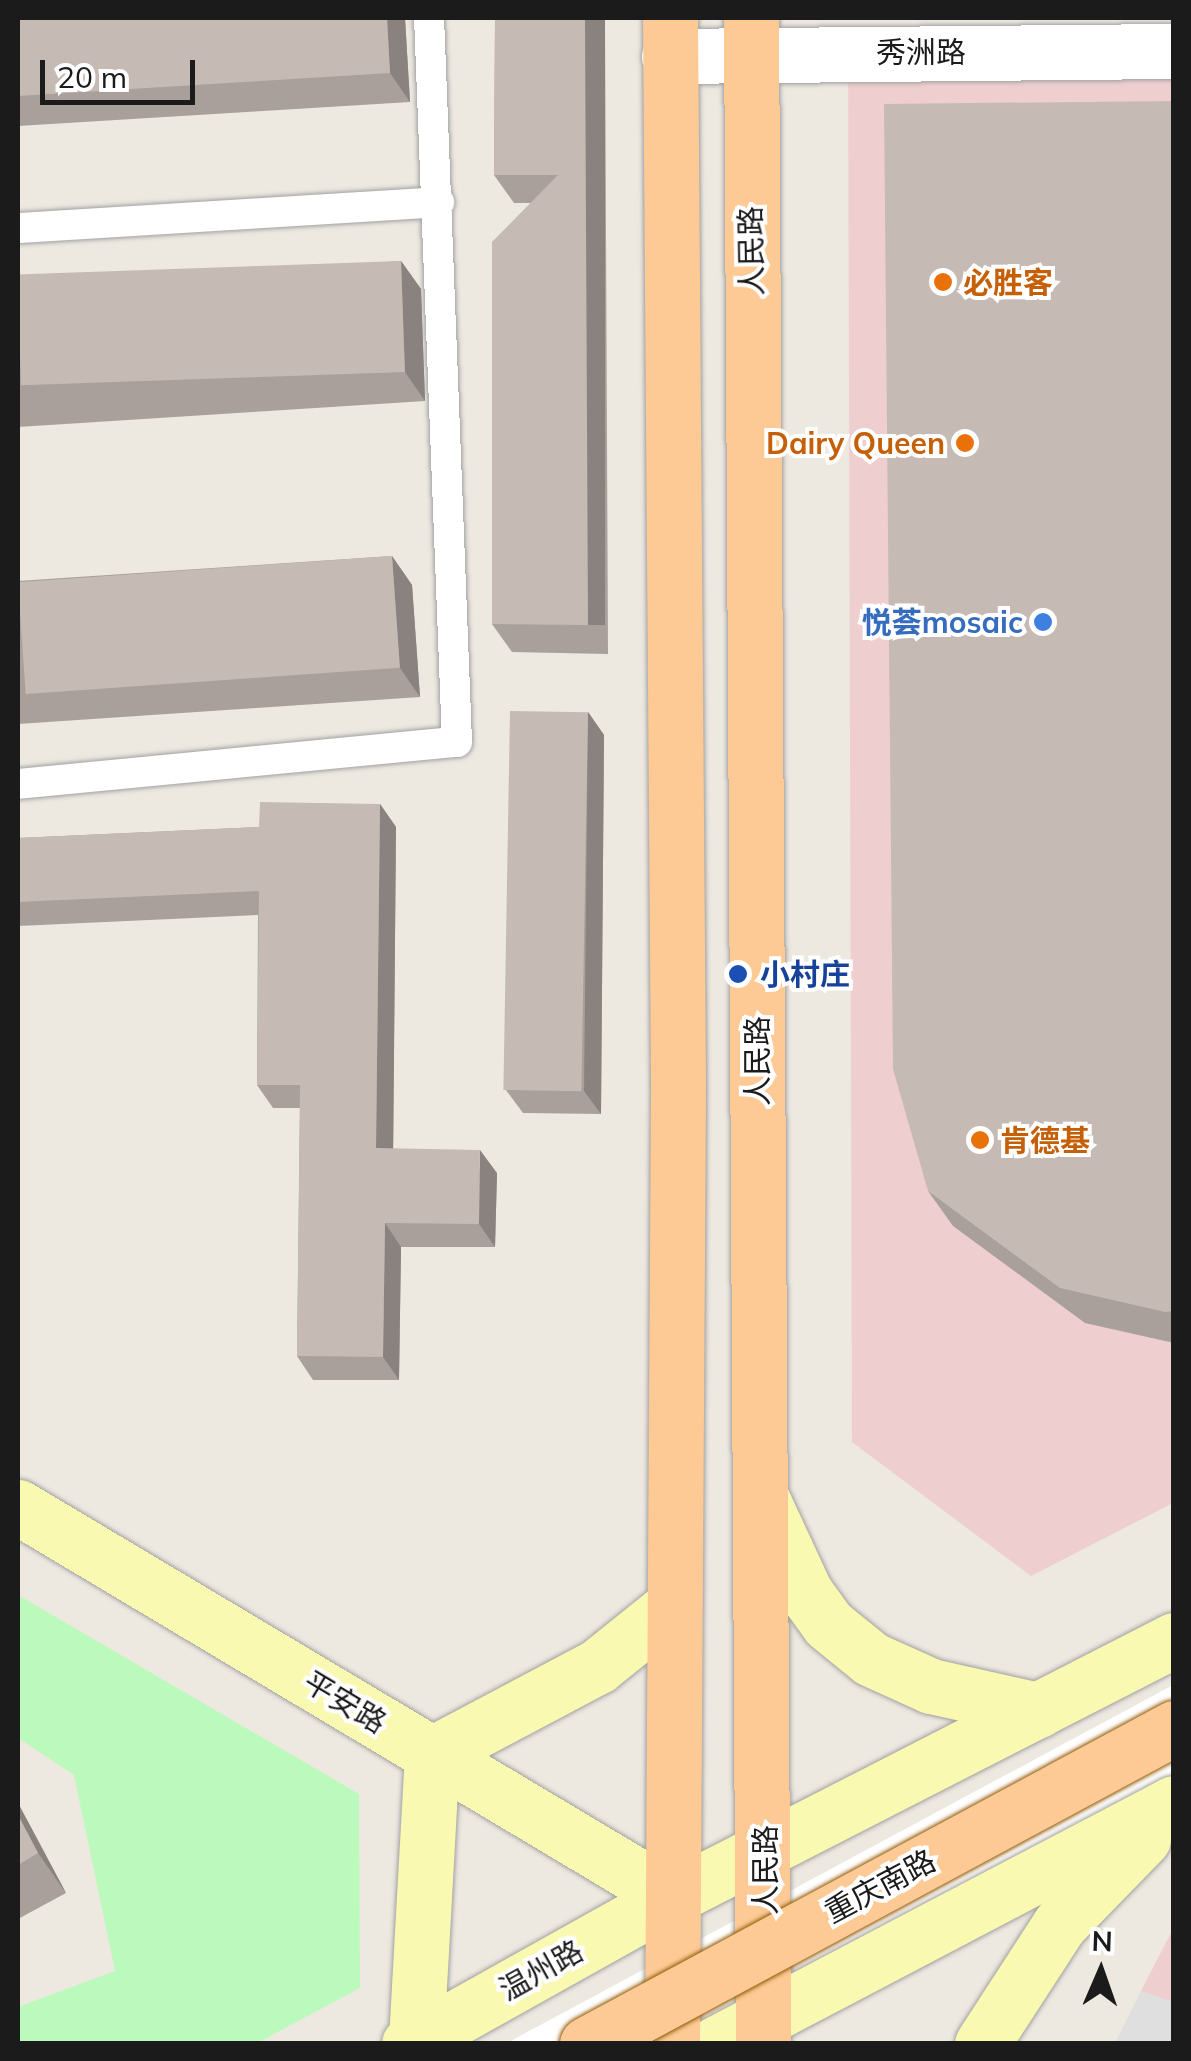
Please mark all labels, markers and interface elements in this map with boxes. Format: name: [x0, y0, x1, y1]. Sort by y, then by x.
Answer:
street label: 秀洲路: [876, 34, 966, 70]
scale bar: [45, 40, 200, 102]
text: 20 m: [57, 58, 127, 96]
street label: 人民路: [732, 206, 770, 296]
place label: 必胜客: [963, 264, 1053, 300]
marker: 必胜客: [932, 271, 954, 293]
place label: Dairy Queen: [766, 425, 945, 461]
marker: Dairy Queen: [954, 432, 976, 454]
place label: 悦荟mosaic: [862, 604, 1023, 640]
marker: 悦荟mosaic: [1032, 611, 1054, 633]
place label: 小村庄: [760, 956, 850, 992]
marker: 小村庄: [725, 961, 751, 987]
street label: 人民路: [739, 1016, 775, 1106]
place label: 肯德基: [1000, 1122, 1090, 1158]
marker: 肯德基: [969, 1129, 991, 1151]
street label: 平安路: [297, 1663, 393, 1741]
street label: 人民路: [747, 1825, 783, 1915]
street label: 重庆南路: [819, 1842, 941, 1930]
north arrow: [1051, 1921, 1151, 2021]
text: N: [1091, 1923, 1113, 1958]
street label: 温州路: [493, 1932, 589, 2008]

